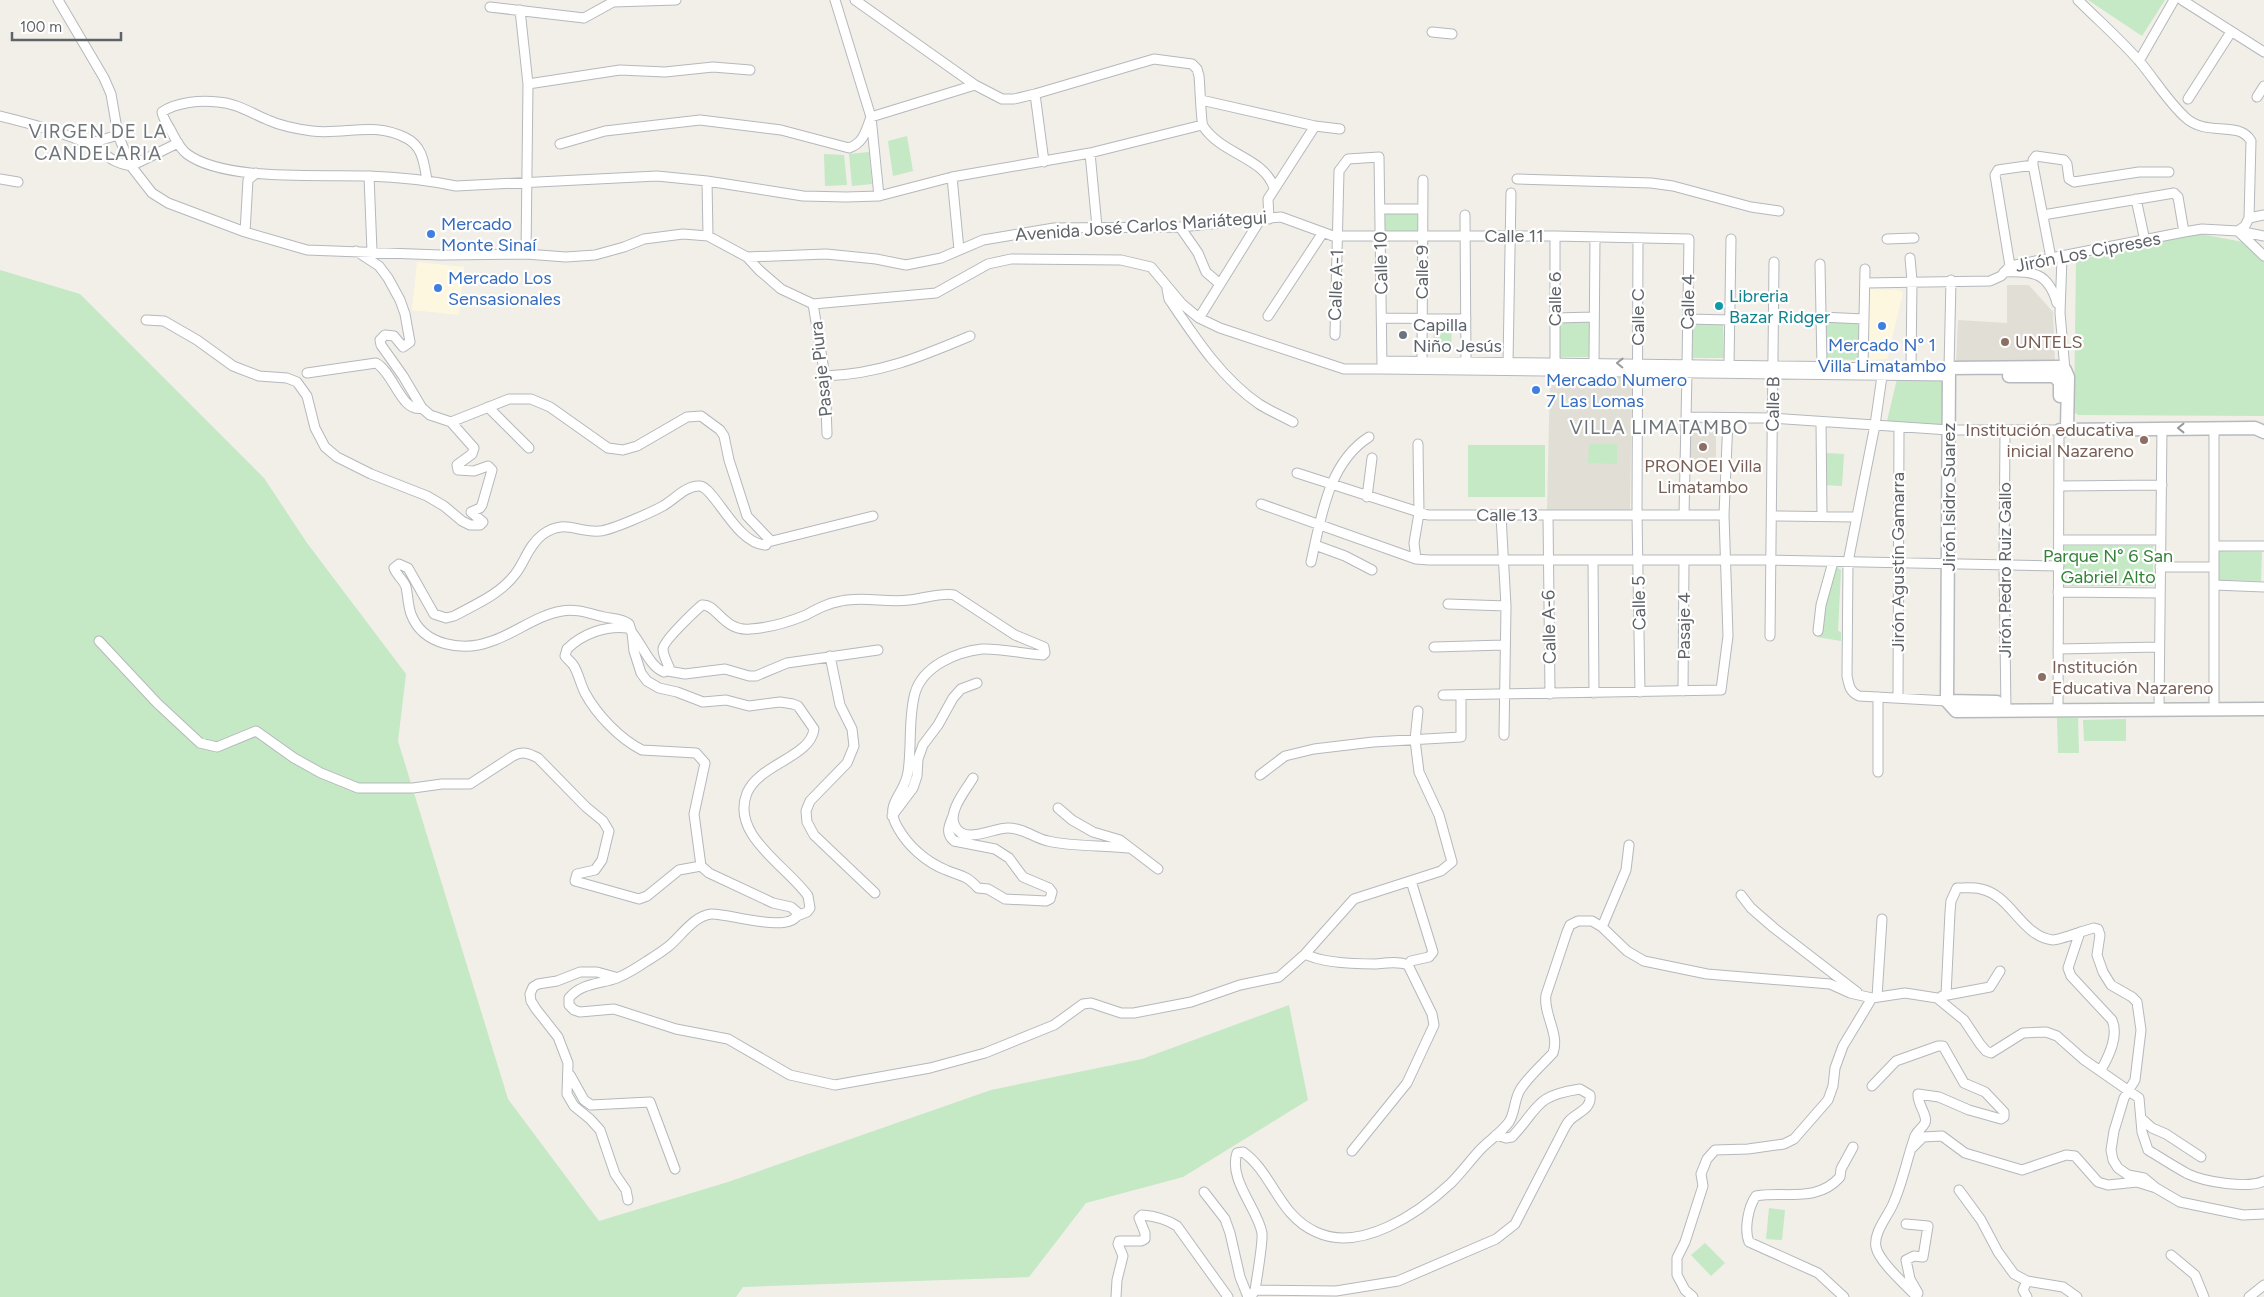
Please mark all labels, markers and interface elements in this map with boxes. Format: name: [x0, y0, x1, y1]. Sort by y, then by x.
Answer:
scale bar: [12, 10, 121, 42]
text: 100 m: [20, 18, 62, 36]
district label: VIRGEN DE LA CANDELARIA: [28, 120, 168, 165]
street label: Avenida José Carlos Mariátegui: [1014, 206, 1268, 246]
place label: Mercado Monte Sinaí: [441, 213, 537, 256]
street label: Calle 11: [1484, 225, 1544, 247]
street label: Jirón Los Cipreses: [2014, 227, 2162, 277]
marker: Mercado Monte Sinaí: [425, 228, 437, 240]
street label: Calle 10: [1369, 231, 1393, 295]
street label: Calle 9: [1411, 245, 1433, 299]
street label: Calle A-1: [1324, 249, 1348, 321]
place label: Mercado Los Sensasionales: [448, 267, 561, 310]
street label: Calle 6: [1544, 272, 1566, 326]
street label: Calle 4: [1677, 274, 1699, 330]
marker: Mercado Los Sensasionales: [432, 282, 444, 294]
place label: Libreria Bazar Ridger: [1729, 285, 1830, 328]
street label: Calle C: [1627, 288, 1649, 346]
marker: Libreria Bazar Ridger: [1713, 300, 1725, 312]
place label: Capilla Niño Jesús: [1413, 314, 1502, 357]
street label: Pasaje Piura: [805, 320, 837, 418]
marker: Mercado N° 1 Villa Limatambo: [1876, 320, 1888, 332]
marker: Capilla Niño Jesús: [1397, 329, 1409, 341]
place label: UNTELS: [2015, 331, 2083, 353]
place label: Mercado N° 1 Villa Limatambo: [1818, 334, 1946, 377]
marker: UNTELS: [1999, 336, 2011, 348]
one-way arrow: [1616, 358, 1624, 368]
place label: Mercado Numero 7 Las Lomas: [1546, 369, 1687, 412]
street label: Calle B: [1762, 376, 1784, 432]
marker: Mercado Numero 7 Las Lomas: [1530, 384, 1542, 396]
district label: VILLA LIMATAMBO: [1570, 416, 1748, 439]
place label: Institución educativa inicial Nazareno: [1965, 419, 2134, 462]
street label: Jirón Isidro Suarez: [1938, 423, 1960, 571]
one-way arrow: [2177, 423, 2184, 433]
marker: Institución educativa inicial Nazareno: [2138, 434, 2150, 446]
marker: PRONOEI Villa Limatambo: [1697, 441, 1709, 453]
place label: PRONOEI Villa Limatambo: [1644, 455, 1762, 498]
street label: Jirón Agustín Gamarra: [1887, 472, 1909, 652]
street label: Jirón Pedro Ruiz Gallo: [1994, 482, 2016, 658]
street label: Calle 13: [1476, 504, 1538, 526]
park label: Parque N° 6 San Gabriel Alto: [2043, 545, 2173, 588]
street label: Calle 5: [1628, 575, 1650, 631]
street label: Calle A-6: [1537, 590, 1561, 664]
street label: Pasaje 4: [1673, 592, 1695, 660]
place label: Institución Educativa Nazareno: [2052, 656, 2213, 699]
marker: Institución Educativa Nazareno: [2036, 671, 2048, 683]

